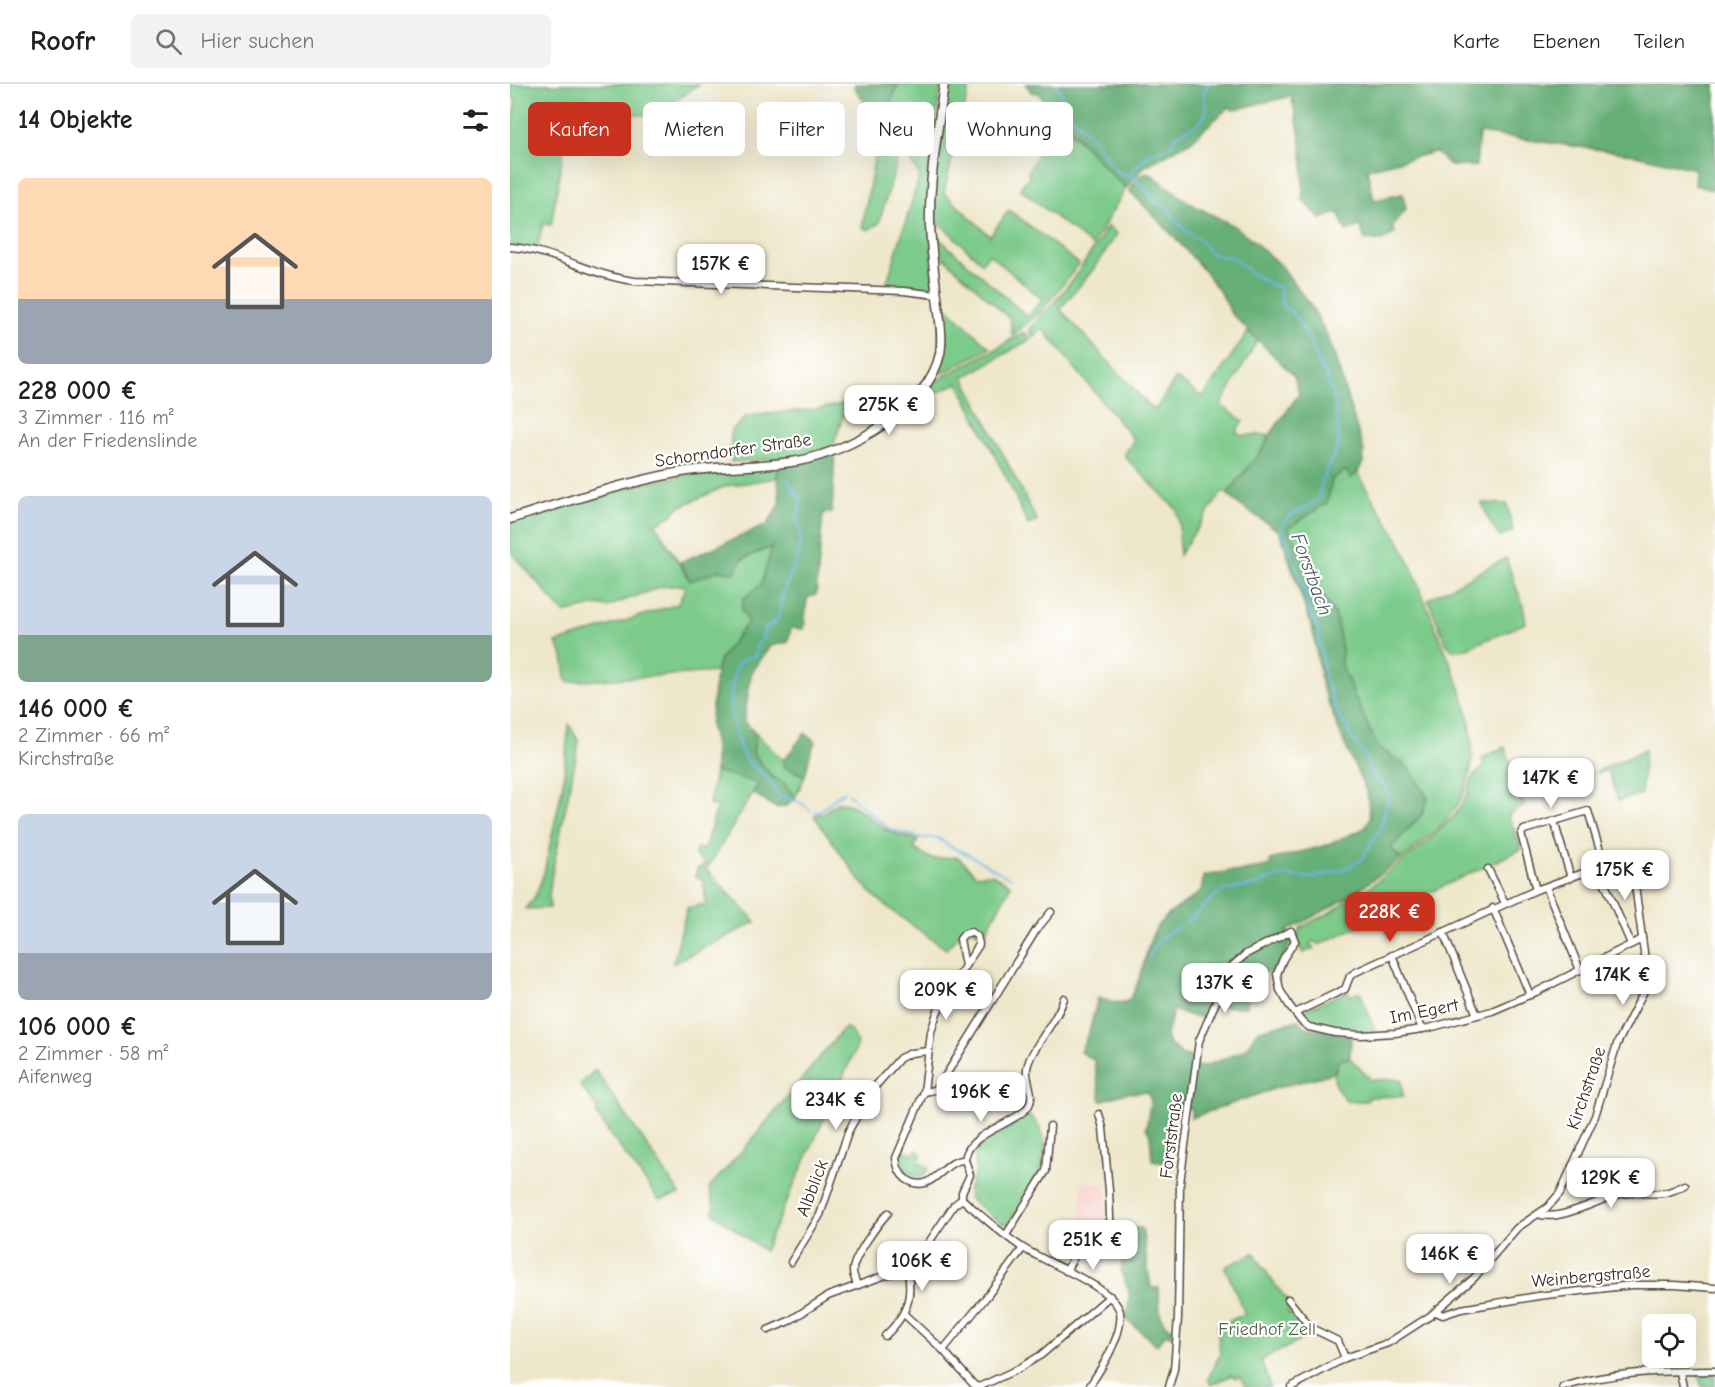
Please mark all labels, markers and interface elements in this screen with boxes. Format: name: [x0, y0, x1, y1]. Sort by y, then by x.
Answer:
search box: [131, 14, 551, 68]
text: Roofr: [30, 25, 95, 57]
icon: search: [152, 25, 185, 58]
text: Hier suchen: [200, 28, 314, 54]
text: Karte: [1453, 29, 1500, 53]
text: Ebenen: [1533, 29, 1601, 53]
text: Teilen: [1634, 29, 1685, 53]
chip: Kaufen: [528, 102, 631, 156]
chip: Mieten: [643, 102, 745, 156]
chip: Filter: [757, 102, 845, 156]
chip: Neu: [857, 102, 934, 156]
chip: Wohnung: [946, 102, 1073, 156]
icon: filters: [459, 104, 492, 137]
text: 14 Objekte: [18, 105, 133, 135]
icon: home: [201, 217, 309, 325]
pin: 157K €: [672, 244, 770, 295]
text: 157K €: [691, 252, 751, 275]
text: 228 000 €: [18, 376, 138, 406]
pin: 275K €: [840, 385, 938, 436]
text: 275K €: [858, 393, 920, 416]
text: 3 Zimmer · 116 m²: [18, 406, 174, 429]
text: An der Friedenslinde: [18, 429, 197, 452]
street label: Schorndorfer Straße: [654, 429, 813, 472]
water label: Forstbach: [1286, 530, 1337, 619]
icon: home: [201, 535, 309, 643]
text: 146 000 €: [18, 694, 135, 724]
text: 2 Zimmer · 66 m²: [18, 724, 169, 747]
text: Kirchstraße: [18, 747, 114, 770]
pin: 147K €: [1502, 758, 1600, 809]
text: 147K €: [1522, 766, 1580, 789]
pin: 175K €: [1576, 850, 1674, 901]
icon: home: [201, 853, 309, 961]
text: 175K €: [1595, 858, 1655, 881]
pin: 228K €: [1341, 892, 1439, 943]
text: 228K €: [1359, 900, 1421, 923]
pin: 174K €: [1574, 955, 1672, 1006]
pin: 137K €: [1176, 963, 1274, 1014]
text: 174K €: [1595, 963, 1651, 986]
pin: 209K €: [897, 970, 995, 1021]
text: 137K €: [1196, 971, 1254, 994]
text: 209K €: [914, 978, 978, 1001]
street label: Im Egert: [1388, 994, 1461, 1028]
text: 106 000 €: [18, 1012, 138, 1042]
text: 2 Zimmer · 58 m²: [18, 1042, 169, 1065]
street label: Kirchstraße: [1562, 1044, 1610, 1132]
text: Aifenweg: [18, 1065, 93, 1088]
pin: 196K €: [932, 1072, 1030, 1123]
pin: 234K €: [787, 1080, 885, 1131]
text: 196K €: [951, 1080, 1011, 1103]
text: 234K €: [805, 1088, 867, 1111]
street label: Forststraße: [1156, 1092, 1187, 1180]
street label: Albblick: [792, 1157, 833, 1220]
pin: 129K €: [1562, 1158, 1660, 1209]
text: 129K €: [1581, 1166, 1641, 1189]
pin: 251K €: [1044, 1220, 1142, 1271]
text: 251K €: [1063, 1228, 1123, 1251]
pin: 146K €: [1401, 1234, 1499, 1285]
pin: 106K €: [873, 1241, 971, 1292]
text: 146K €: [1420, 1242, 1480, 1265]
text: 106K €: [891, 1249, 953, 1272]
street label: Weinbergstraße: [1531, 1261, 1651, 1292]
map controls: [1642, 1314, 1696, 1368]
button: locate: [1642, 1314, 1696, 1368]
park label: Friedhof Zell: [1218, 1319, 1316, 1340]

